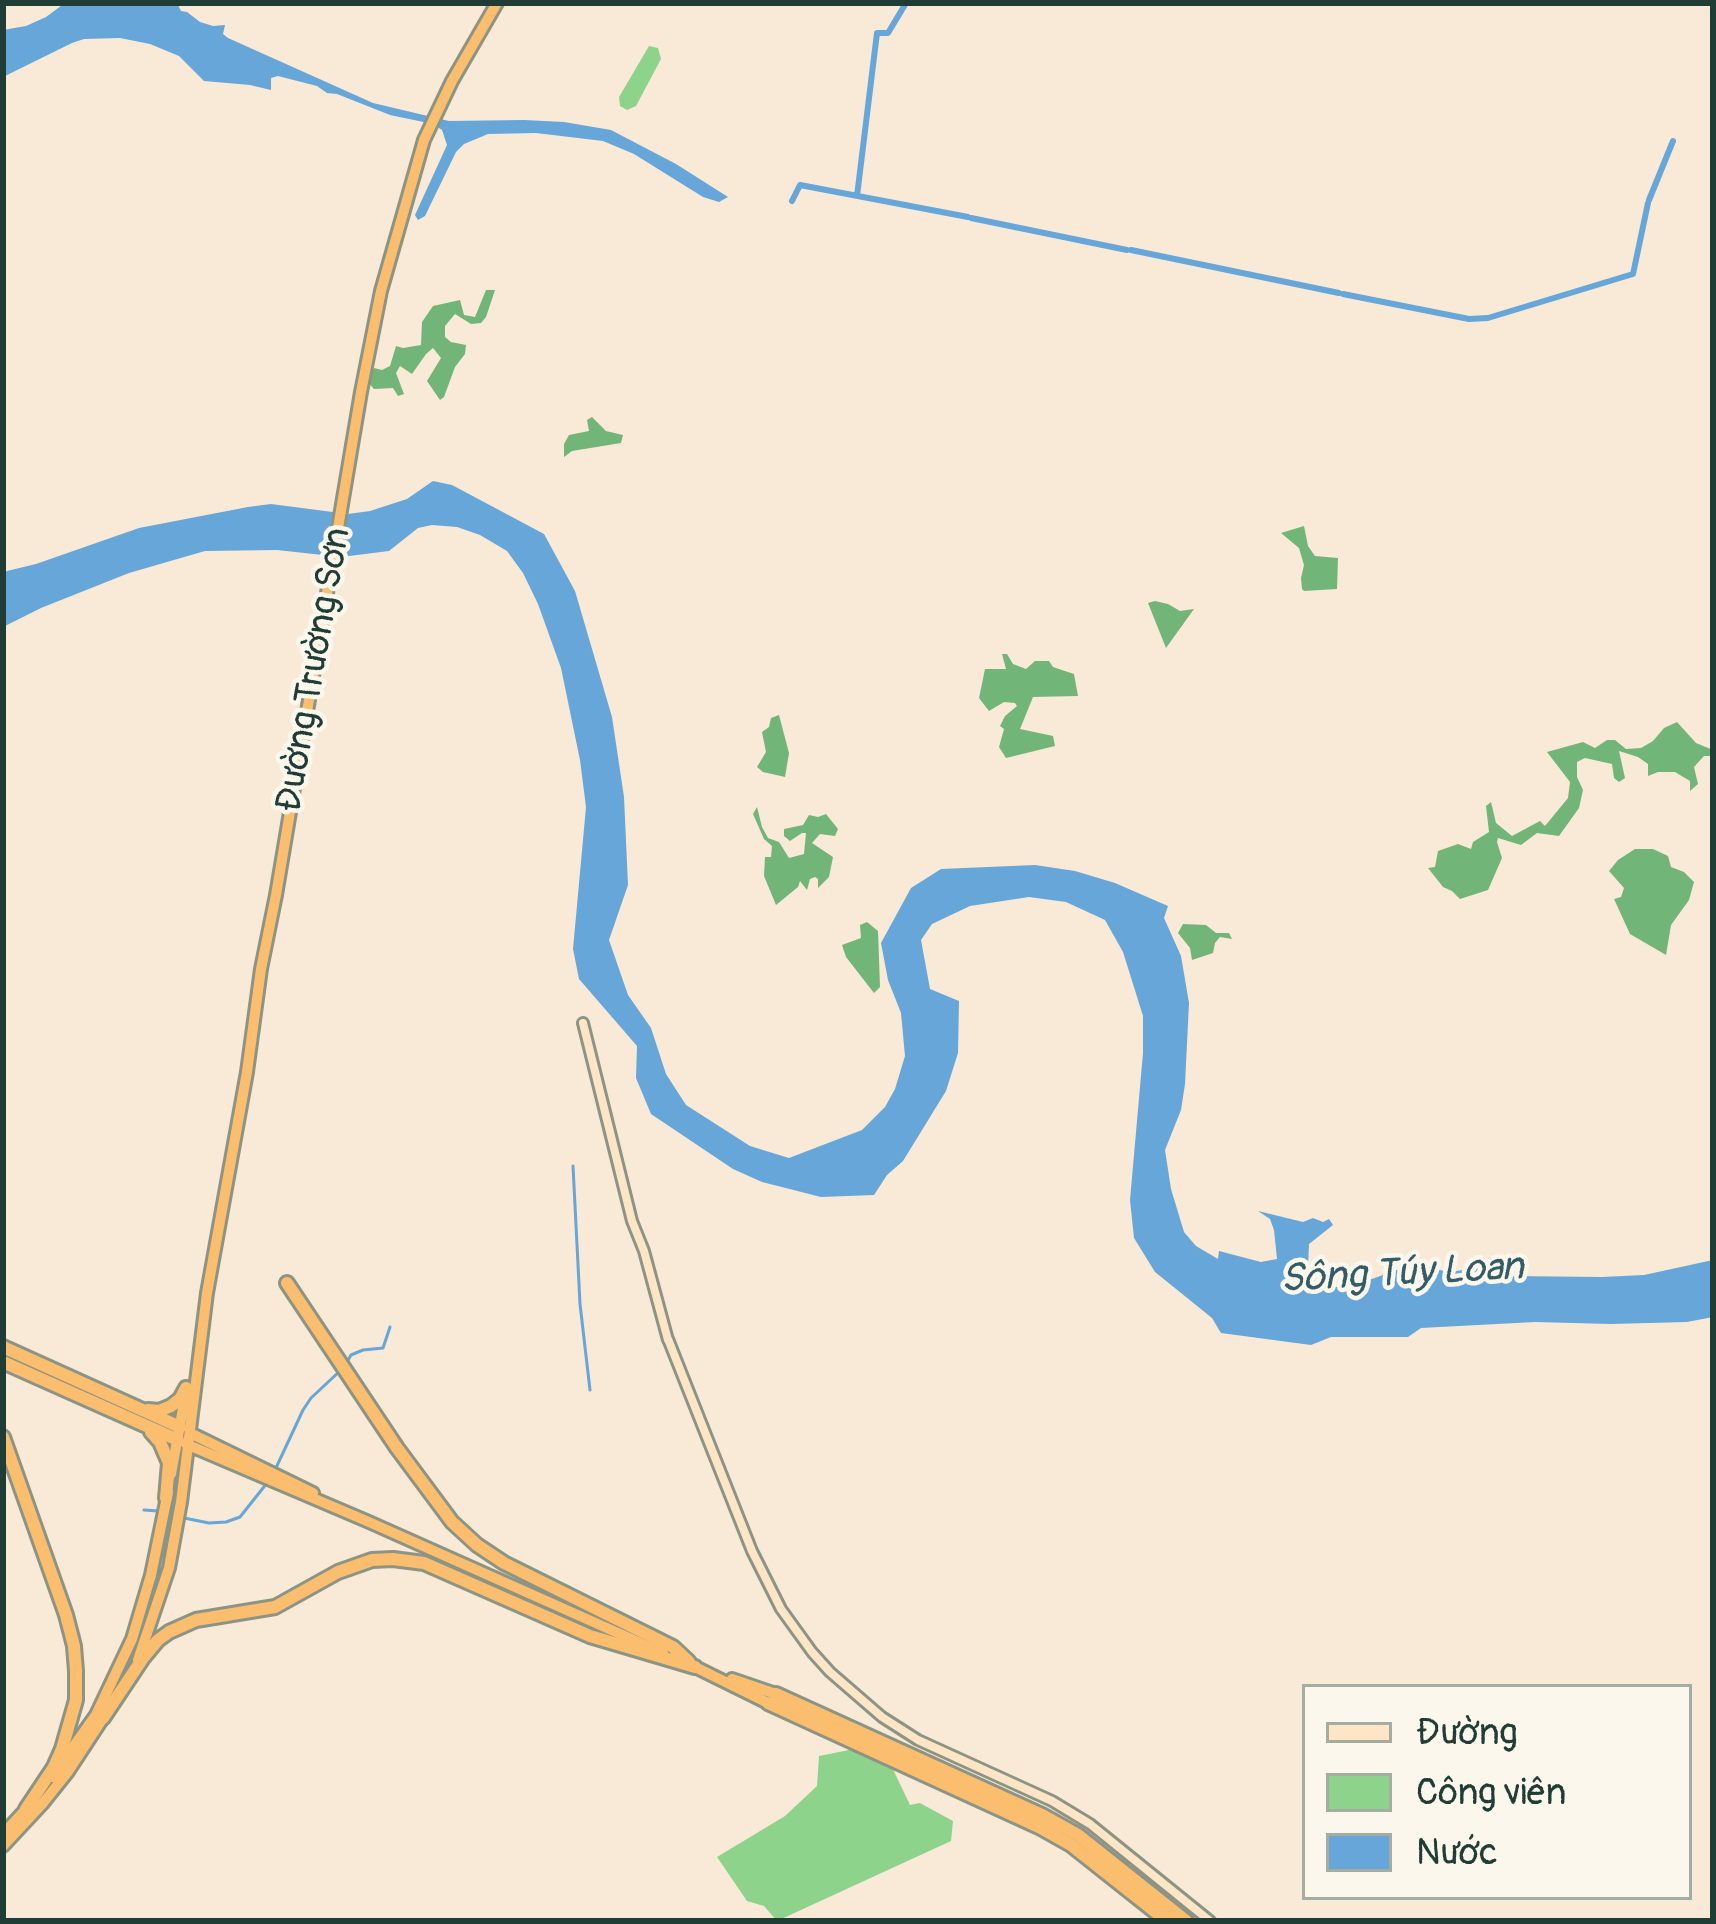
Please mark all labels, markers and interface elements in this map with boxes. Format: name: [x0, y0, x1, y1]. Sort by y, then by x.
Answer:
street label: Đường Trường Sơn: [269, 525, 361, 815]
water label: Sông Túy Loan: [1279, 1245, 1525, 1305]
legend: [1302, 1684, 1692, 1900]
text: Đường: [1416, 1710, 1518, 1755]
text: Công viên: [1416, 1770, 1566, 1815]
text: Nước: [1416, 1830, 1498, 1875]

